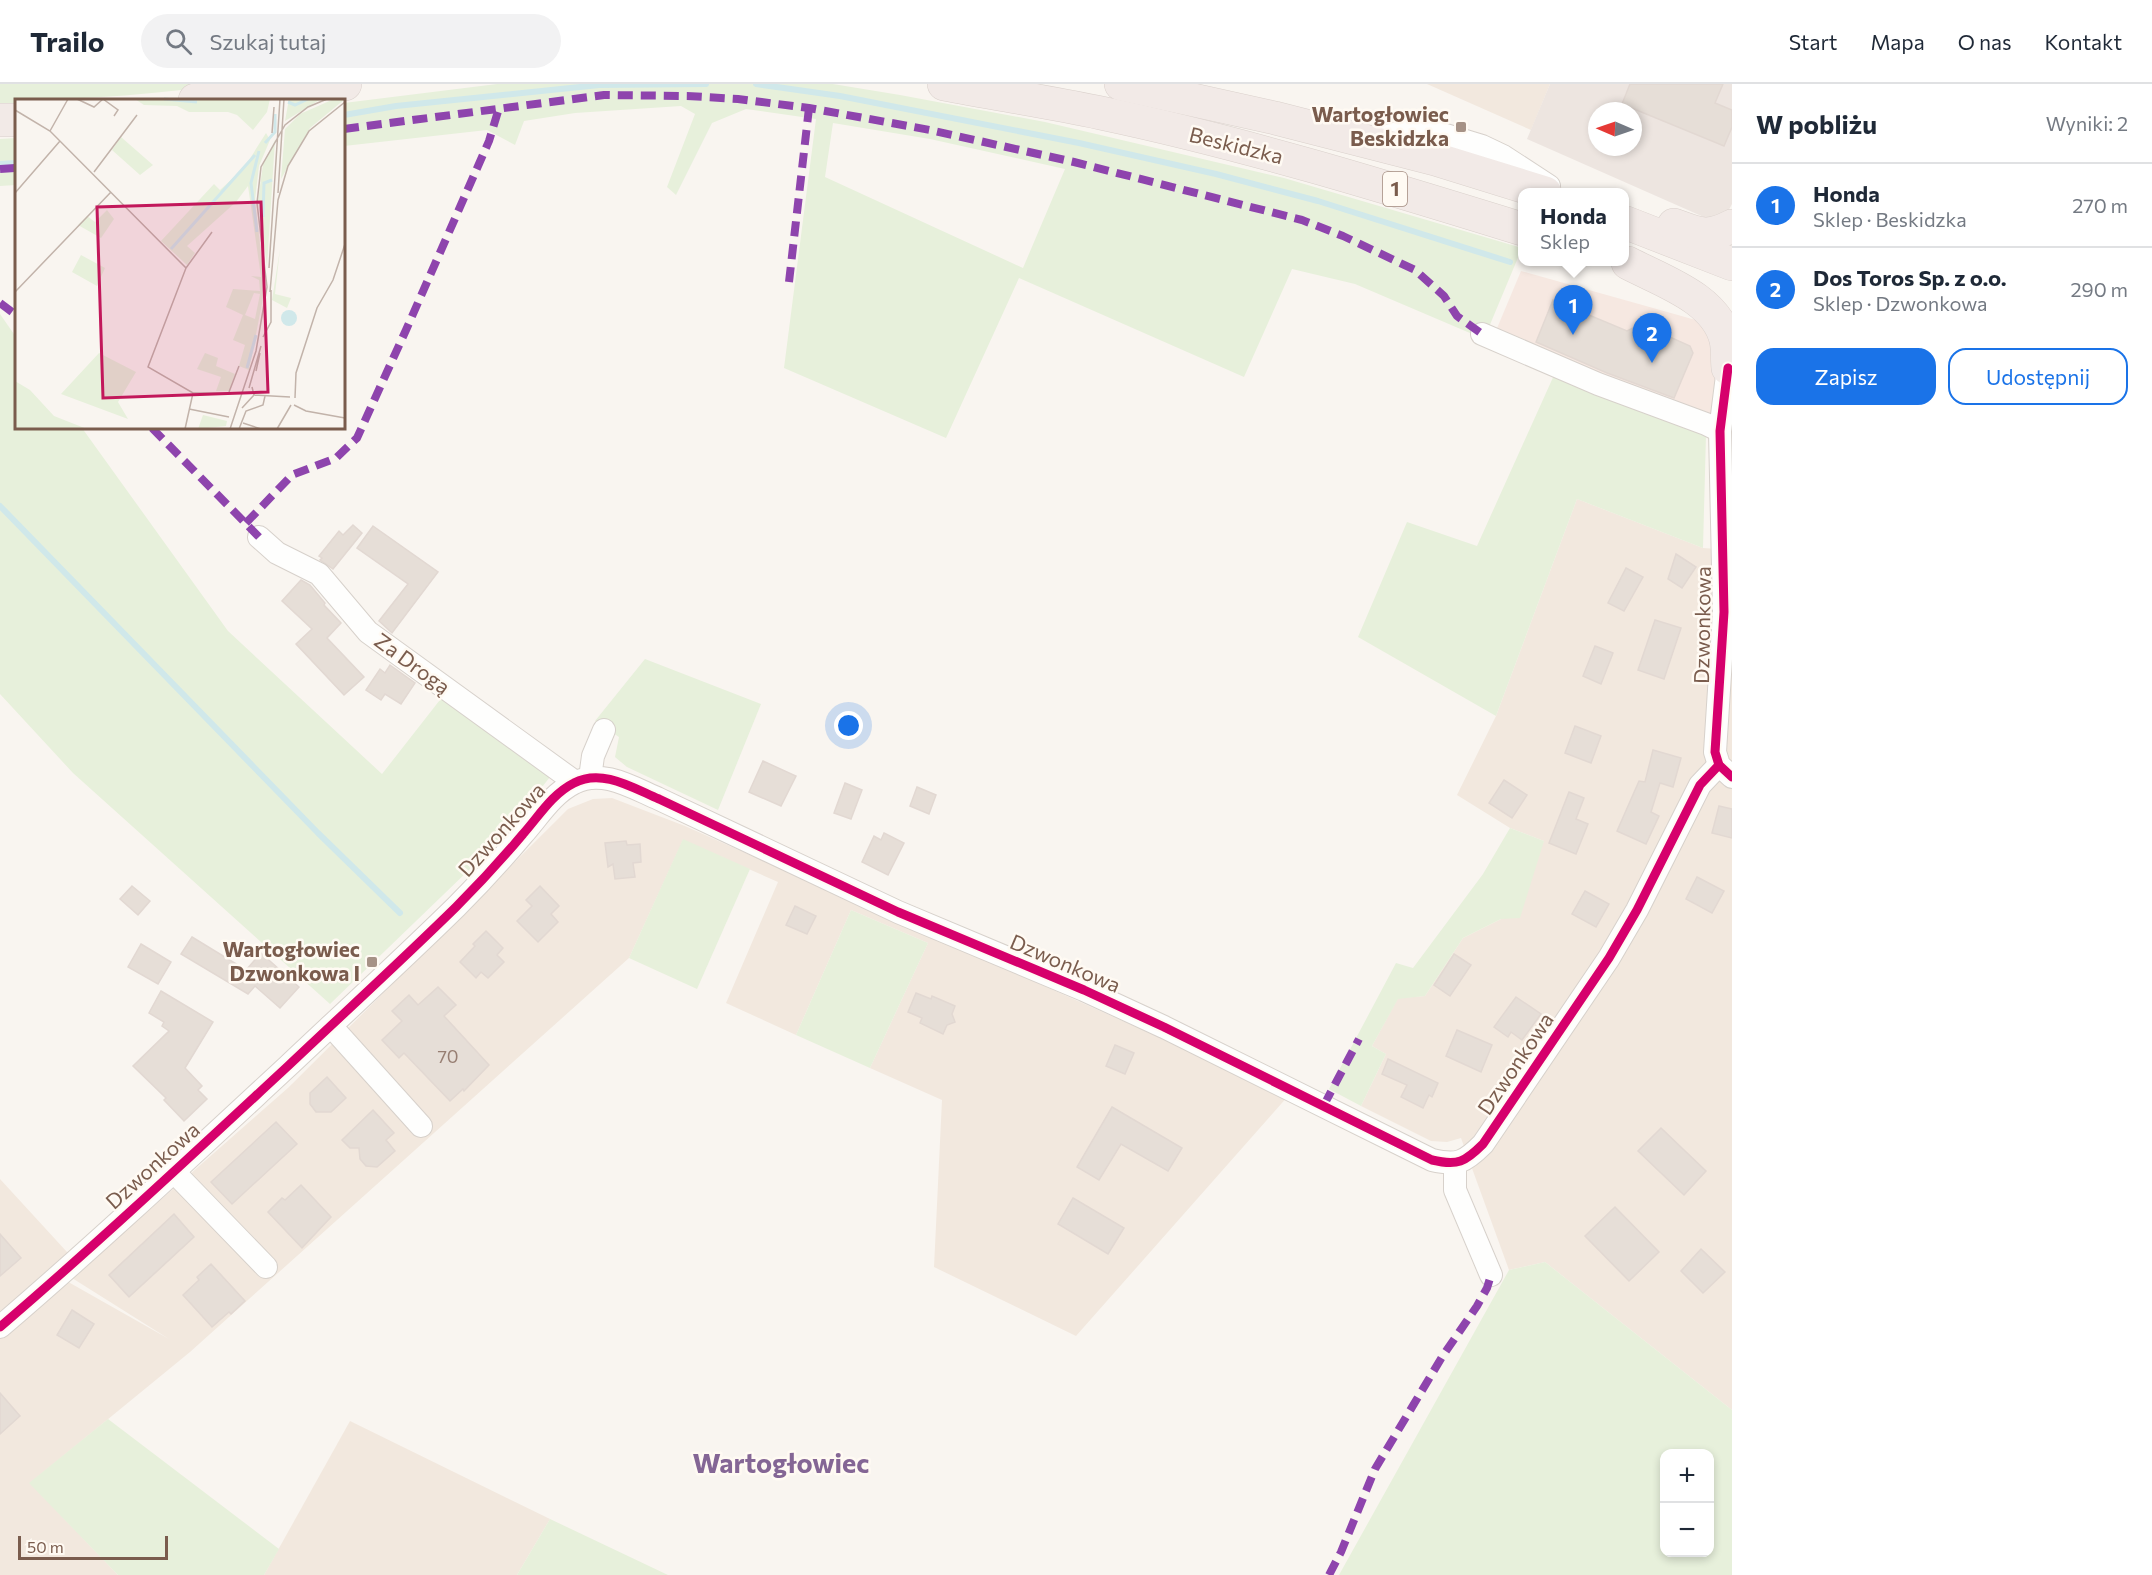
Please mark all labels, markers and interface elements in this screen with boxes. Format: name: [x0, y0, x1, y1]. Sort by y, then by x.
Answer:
search box: [141, 14, 561, 68]
text: Trailo: [30, 24, 105, 58]
icon: search: [162, 25, 195, 58]
text: Szukaj tutaj: [210, 28, 326, 55]
text: Start: [1789, 29, 1837, 54]
text: Mapa: [1870, 29, 1925, 54]
text: O nas: [1958, 29, 2011, 54]
text: Kontakt: [2044, 29, 2122, 54]
inset map: [15, 99, 345, 429]
place label: Wartogłowiec Beskidzka: [1312, 101, 1449, 150]
north arrow: [1588, 102, 1642, 156]
text: W pobliżu: [1756, 108, 1877, 139]
text: Wyniki: 2: [2046, 111, 2128, 135]
marker: Wartogłowiec Beskidzka: [1454, 120, 1468, 134]
street label: Beskidzka: [1187, 121, 1286, 168]
road number: 1: [1383, 172, 1407, 206]
text: Honda: [1813, 180, 1880, 207]
popup: [1518, 188, 1629, 266]
text: 1: [1771, 193, 1780, 217]
text: 270 m: [2072, 193, 2128, 217]
text: Honda: [1540, 202, 1607, 229]
text: Sklep · Beskidzka: [1813, 207, 1967, 231]
text: Sklep: [1540, 229, 1590, 253]
text: Dos Toros Sp. z o.o.: [1813, 264, 2007, 291]
text: 2: [1770, 277, 1781, 301]
text: 290 m: [2070, 277, 2128, 301]
pin: 1: [1554, 286, 1592, 335]
text: Sklep · Dzwonkowa: [1813, 291, 1987, 315]
pin: 2: [1632, 314, 1672, 363]
button: Zapisz: [1756, 348, 1936, 405]
button: Udostępnij: [1948, 348, 2128, 405]
street label: Dzwonkowa: [1688, 566, 1715, 684]
street label: Za Drogą: [370, 627, 456, 699]
your location: [834, 711, 863, 740]
street label: Dzwonkowa: [452, 777, 550, 881]
street label: Dzwonkowa: [1007, 928, 1125, 997]
place label: Wartogłowiec Dzwonkowa I: [223, 936, 360, 985]
marker: Wartogłowiec Dzwonkowa I: [365, 955, 379, 969]
street label: Dzwonkowa: [1472, 1007, 1558, 1119]
house number: 70: [437, 1045, 459, 1067]
street label: Dzwonkowa: [100, 1116, 204, 1214]
district label: Wartogłowiec: [693, 1446, 869, 1479]
map controls: [1660, 1449, 1714, 1557]
button: +: [1660, 1449, 1714, 1503]
button: −: [1660, 1503, 1714, 1557]
scale bar: [18, 1533, 168, 1560]
text: 50 m: [27, 1537, 64, 1556]

